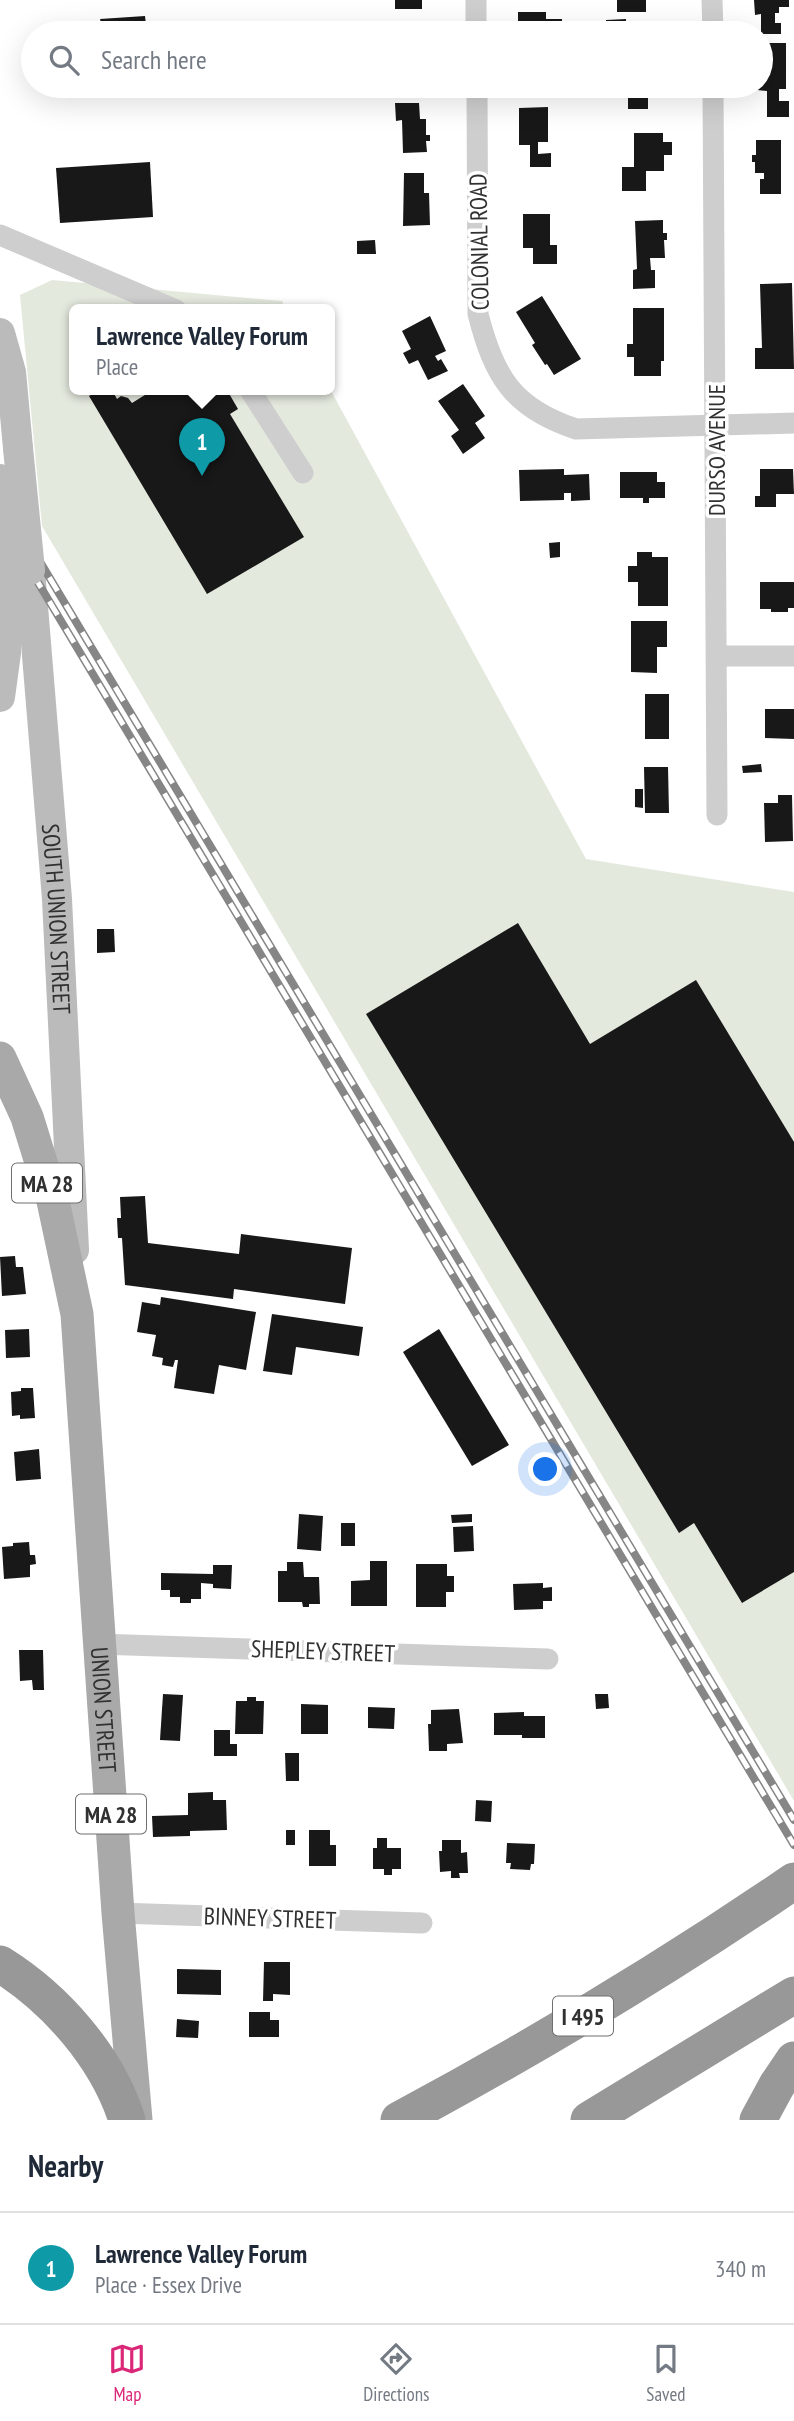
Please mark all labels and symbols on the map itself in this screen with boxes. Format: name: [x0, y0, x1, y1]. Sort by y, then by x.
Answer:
street label: COLONIAL ROAD: [462, 173, 496, 311]
street label: DURSO AVENUE: [701, 384, 732, 516]
pin: 1: [179, 418, 225, 476]
street label: SOUTH UNION STREET: [35, 822, 78, 1015]
road number: MA 28: [12, 1164, 82, 1202]
your location: [528, 1452, 562, 1486]
street label: SHEPLEY STREET: [251, 1633, 396, 1669]
street label: UNION STREET: [84, 1646, 124, 1774]
road number: MA 28: [76, 1795, 146, 1834]
street label: BINNEY STREET: [203, 1900, 337, 1936]
road number: I 495: [553, 1996, 613, 2036]

